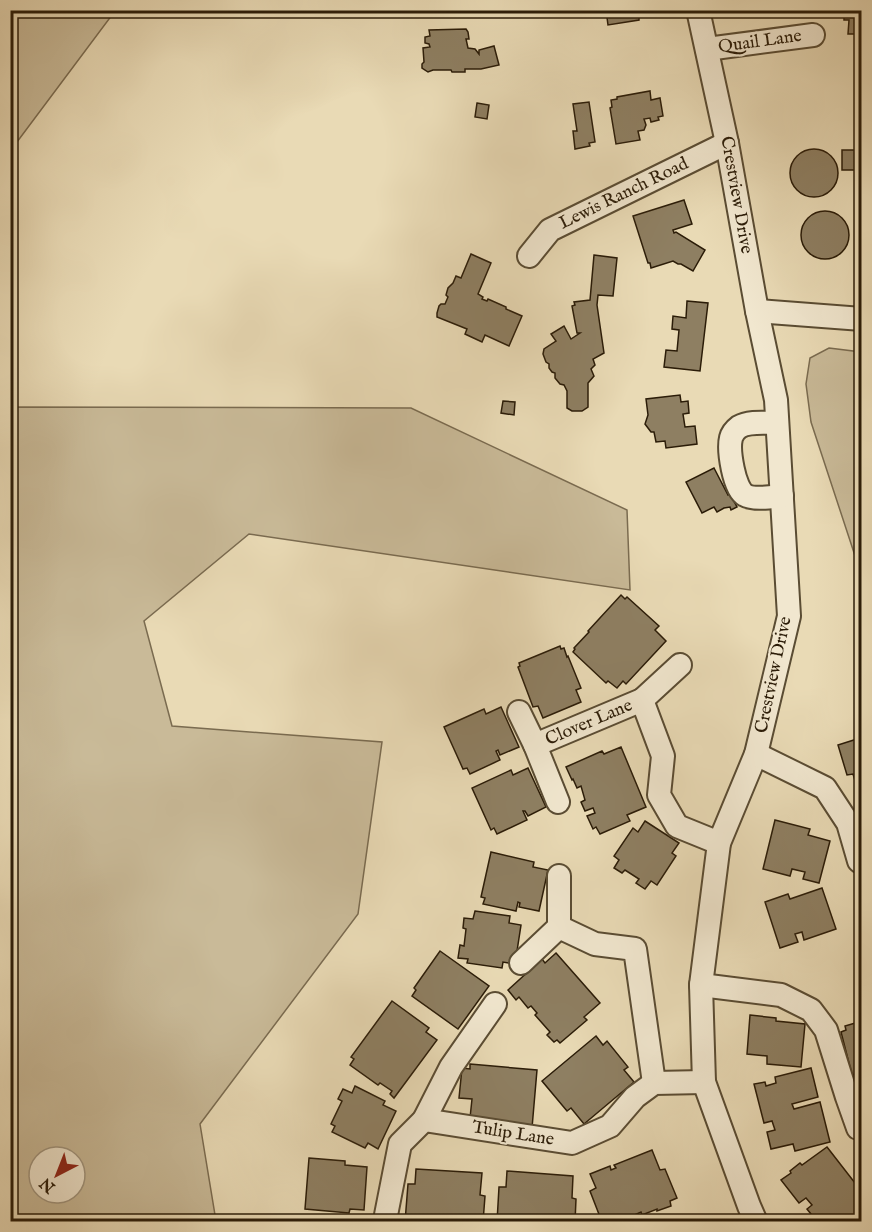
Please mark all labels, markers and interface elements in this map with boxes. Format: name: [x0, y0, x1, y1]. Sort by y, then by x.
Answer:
street label: Quail Lane: [717, 25, 803, 59]
street label: Crestview Drive: [714, 134, 758, 256]
street label: Lewis Ranch Road: [556, 153, 693, 235]
street label: Crestview Drive: [750, 614, 798, 736]
street label: Clover Lane: [542, 694, 636, 752]
street label: Tulip Lane: [470, 1116, 556, 1152]
north arrow: [27, 1145, 87, 1205]
text: N: [36, 1172, 61, 1197]

